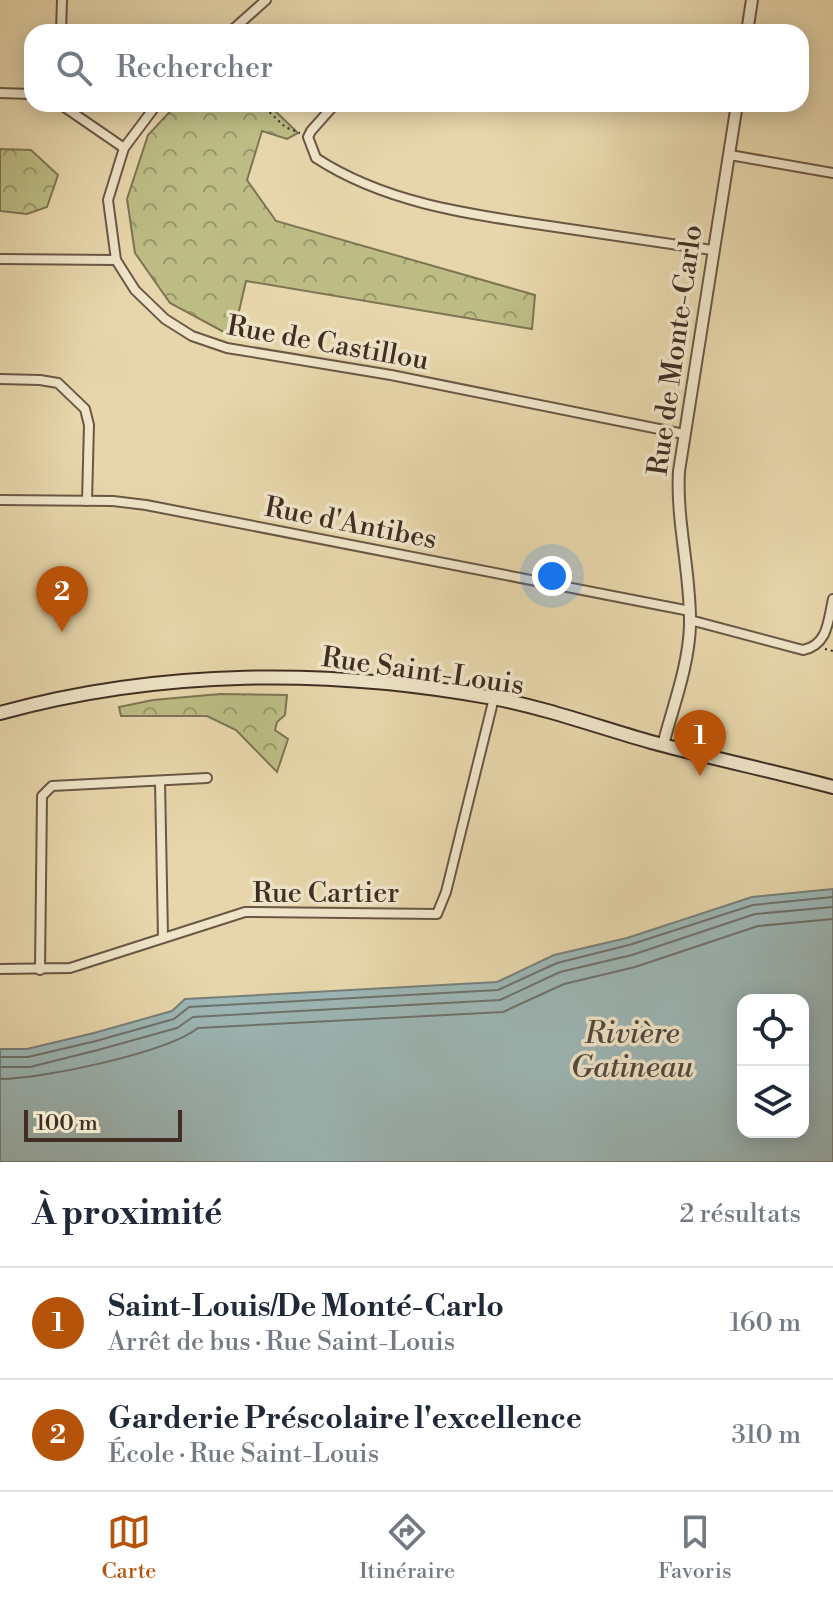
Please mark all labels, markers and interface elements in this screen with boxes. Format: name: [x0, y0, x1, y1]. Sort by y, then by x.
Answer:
search box: [24, 24, 809, 112]
icon: search: [52, 46, 96, 90]
text: Rechercher: [116, 49, 273, 87]
street label: Rue de Monte-Carlo: [641, 223, 710, 478]
street label: Rue de Castillou: [224, 308, 431, 378]
street label: Rue d'Antibes: [262, 490, 440, 557]
your location: [532, 556, 572, 596]
pin: 2: [36, 566, 88, 632]
street label: Rue Saint-Louis: [319, 640, 526, 703]
pin: 1: [674, 710, 726, 776]
street label: Rue Cartier: [253, 876, 399, 911]
map controls: [737, 994, 809, 1138]
button: locate: [737, 994, 809, 1066]
water label: Rivière Gatineau: [571, 1015, 693, 1087]
button: layers: [737, 1066, 809, 1138]
scale bar: [24, 1106, 182, 1142]
text: 100 m: [36, 1110, 98, 1137]
text: À proximité: [32, 1193, 222, 1235]
text: 2 résultats: [679, 1198, 801, 1230]
text: Saint-Louis/De Monté-Carlo: [108, 1288, 504, 1326]
text: 1: [52, 1307, 64, 1339]
text: 160 m: [730, 1307, 801, 1339]
text: Arrêt de bus · Rue Saint-Louis: [108, 1326, 455, 1358]
text: Garderie Préscolaire l'excellence: [108, 1400, 582, 1438]
text: 2: [50, 1419, 66, 1451]
text: 310 m: [732, 1419, 801, 1451]
text: École · Rue Saint-Louis: [108, 1438, 379, 1470]
tab: Carte: [101, 1510, 156, 1585]
tab: Itinéraire: [359, 1510, 455, 1585]
tab: Favoris: [658, 1510, 732, 1585]

